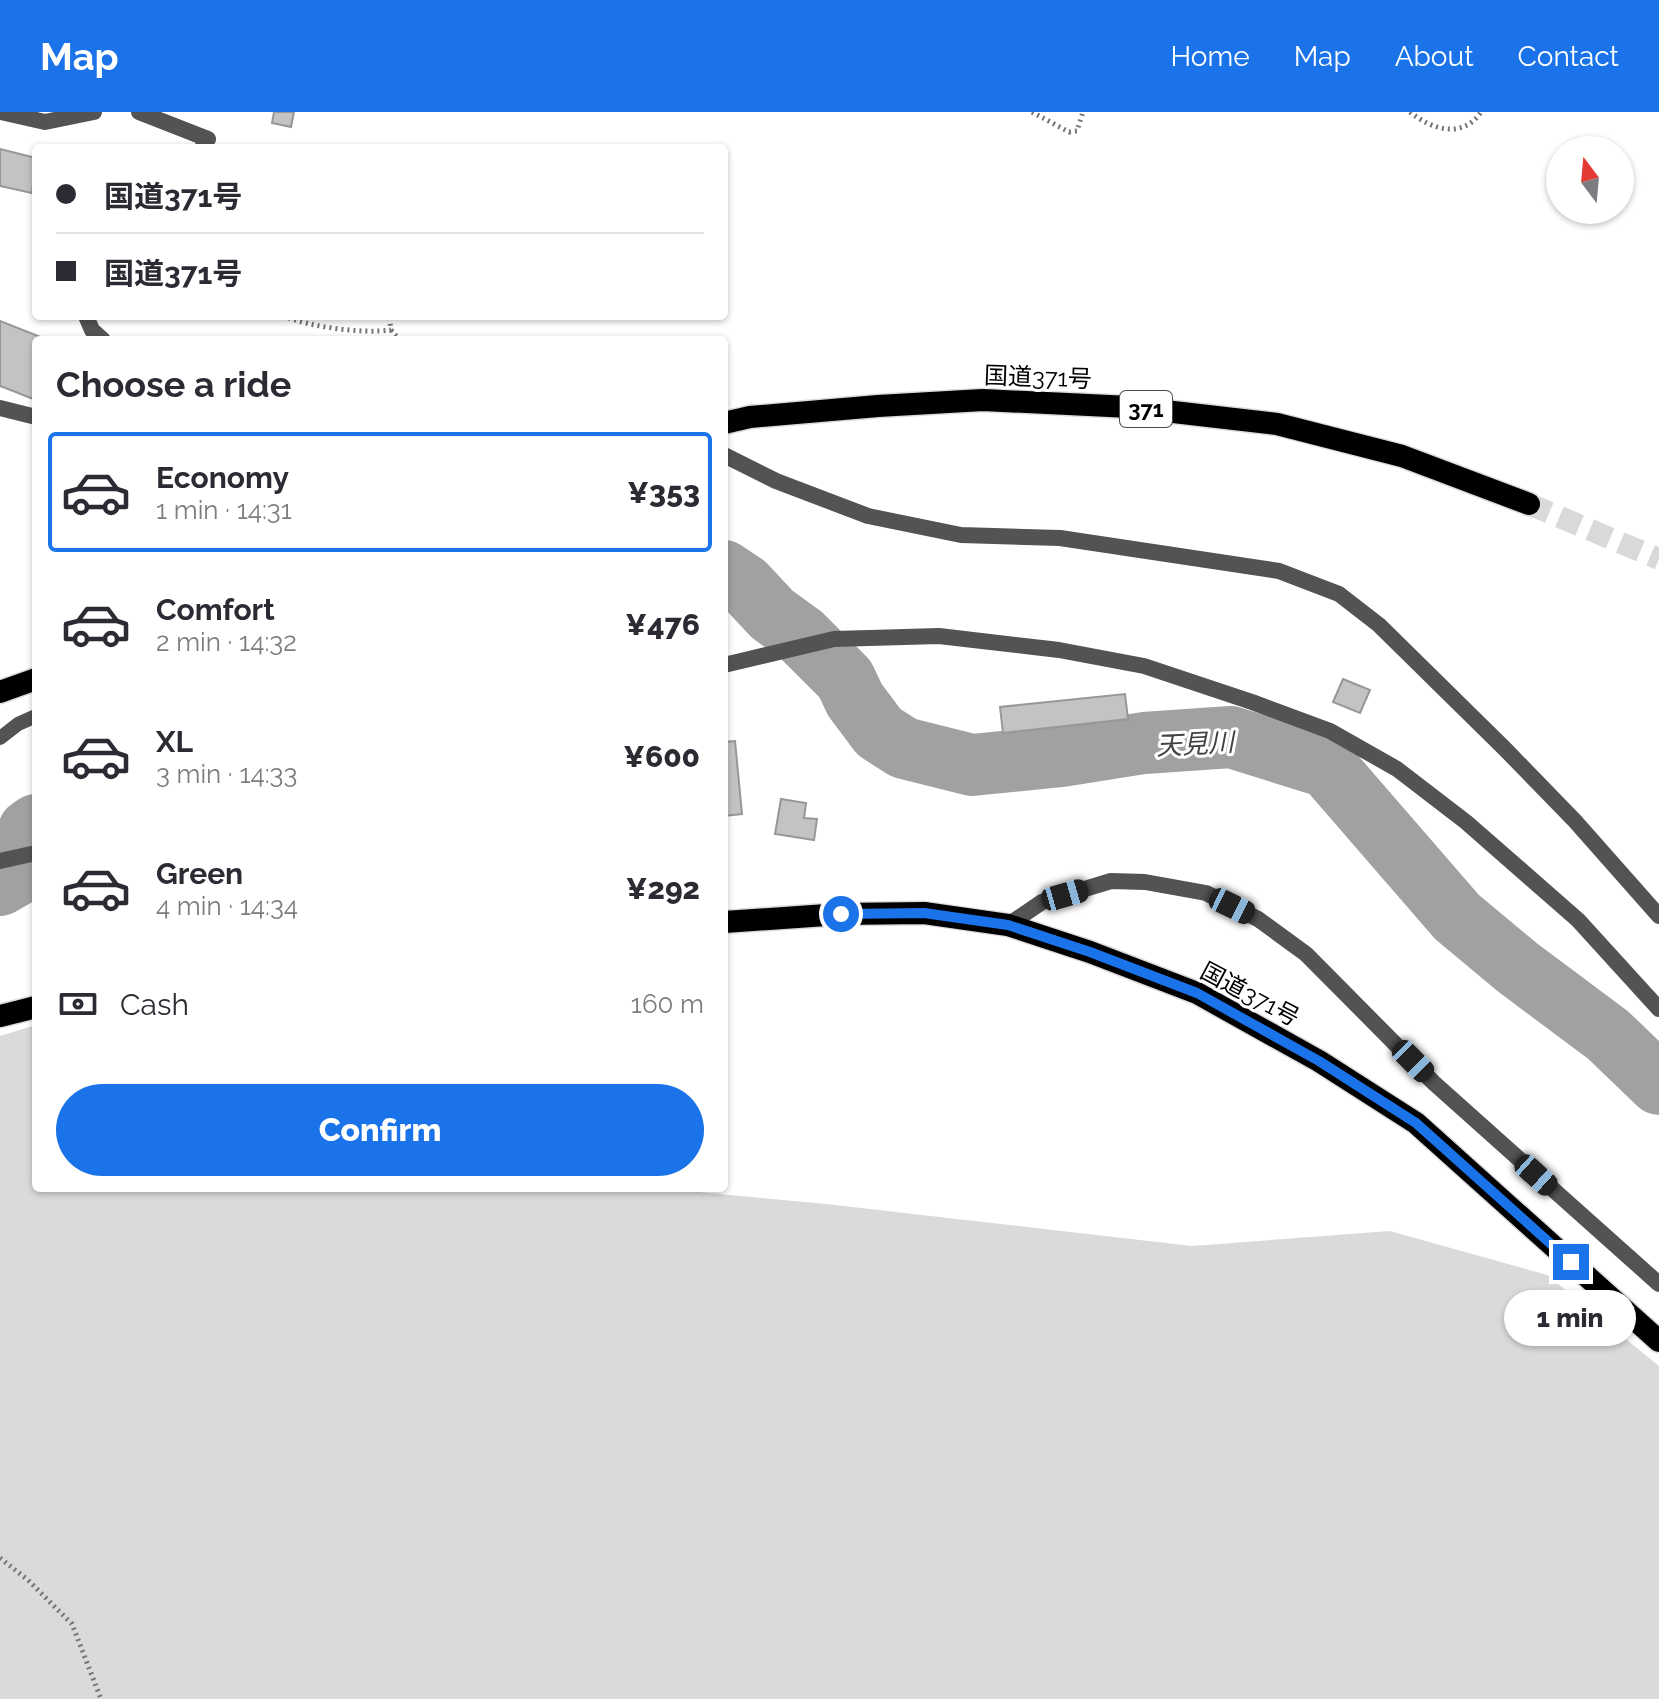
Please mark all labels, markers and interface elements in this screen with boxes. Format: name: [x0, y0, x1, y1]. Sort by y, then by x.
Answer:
text: Map: [40, 34, 119, 79]
text: Home: [1170, 40, 1250, 73]
text: Map: [1294, 40, 1351, 73]
text: About: [1395, 40, 1474, 73]
text: Contact: [1518, 40, 1619, 73]
north arrow: [1546, 136, 1634, 224]
map controls: [1546, 136, 1634, 224]
text: 国道371号: [104, 179, 242, 214]
text: 国道371号: [104, 256, 242, 291]
street label: 国道371号: [984, 361, 1092, 393]
text: Choose a ride: [56, 363, 291, 405]
road number: 371: [1120, 391, 1172, 427]
icon: car: [60, 456, 132, 528]
text: Economy: [156, 460, 289, 495]
text: ¥353: [627, 475, 700, 510]
text: 1 min · 14:31: [156, 495, 292, 525]
icon: car: [60, 588, 132, 660]
text: Comfort: [156, 592, 275, 627]
text: ¥476: [625, 607, 700, 642]
text: 2 min · 14:32: [156, 627, 297, 657]
icon: car: [60, 720, 132, 792]
text: XL: [156, 724, 193, 759]
water label: 天見川: [1155, 727, 1238, 761]
text: ¥600: [623, 739, 700, 774]
text: 3 min · 14:33: [156, 759, 297, 789]
icon: car: [60, 852, 132, 924]
text: Green: [156, 856, 243, 891]
text: ¥292: [626, 871, 700, 906]
car: [1039, 877, 1091, 913]
car: [1205, 885, 1259, 927]
text: 4 min · 14:34: [156, 891, 298, 921]
route start: [823, 896, 859, 932]
street label: 国道371号: [1196, 956, 1304, 1032]
icon: cash: [56, 982, 100, 1026]
text: Cash: [120, 987, 189, 1022]
text: 160 m: [631, 989, 704, 1019]
car: [1388, 1036, 1438, 1086]
button: Confirm: [56, 1084, 704, 1176]
car: [1510, 1150, 1562, 1200]
route end: [1553, 1244, 1589, 1280]
callout: 1 min: [1505, 1290, 1637, 1346]
text: 1 min: [1537, 1303, 1603, 1333]

